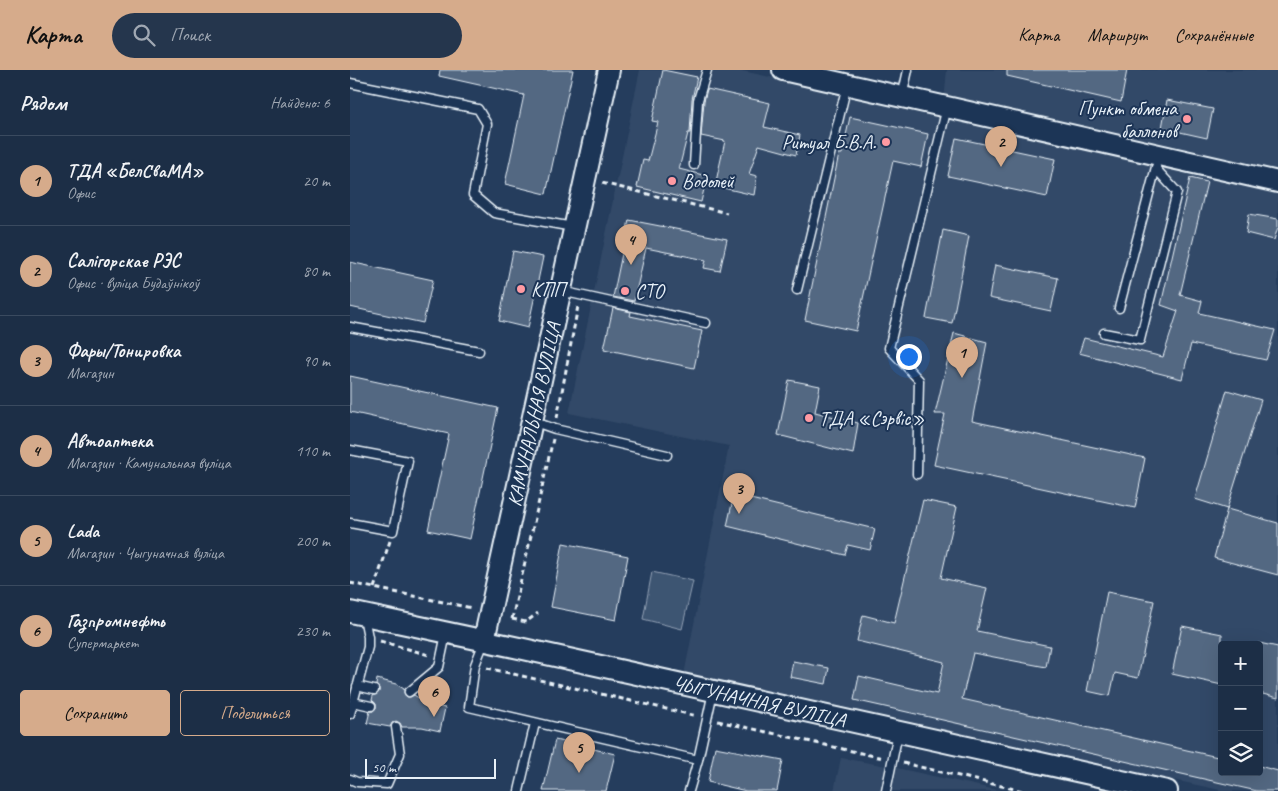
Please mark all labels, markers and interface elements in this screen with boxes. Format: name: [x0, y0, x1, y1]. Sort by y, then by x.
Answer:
search box: [112, 13, 462, 58]
text: Карта: [25, 20, 82, 50]
icon: search: [130, 21, 158, 49]
text: Поиск: [170, 23, 210, 47]
text: Карта: [1018, 24, 1059, 46]
text: Маршрут: [1087, 24, 1147, 46]
text: Сохранённые: [1175, 24, 1253, 46]
text: Рядом: [20, 90, 67, 116]
text: Найдено: 6: [270, 93, 330, 113]
place label: Пункт обмена баллонов: [1078, 96, 1180, 144]
marker: Пункт обмена баллонов: [1181, 113, 1193, 125]
pin: 2: [985, 126, 1017, 167]
place label: Ритуал Б.В.А.: [782, 130, 876, 155]
marker: Ритуал Б.В.А.: [880, 136, 892, 148]
text: ТДА «БелСваМА»: [67, 159, 204, 183]
place label: Водолей: [682, 169, 735, 194]
text: 1: [32, 171, 40, 191]
text: 20 m: [303, 171, 330, 191]
marker: Водолей: [666, 175, 678, 187]
text: Офис: [67, 183, 95, 203]
pin: 4: [615, 224, 647, 265]
text: Салігорскае РЭС: [67, 249, 180, 273]
text: 2: [32, 261, 40, 281]
text: 80 m: [303, 261, 330, 281]
text: Офис · вуліца Будаўнікоў: [67, 273, 199, 293]
place label: КПП: [531, 277, 569, 302]
place label: СТО: [635, 279, 666, 304]
marker: КПП: [515, 283, 527, 295]
marker: СТО: [619, 285, 631, 297]
street label: КАМУНАЛЬНАЯ ВУЛІЦА: [501, 319, 566, 509]
pin: 1: [946, 337, 978, 378]
text: Фары/Тонировка: [67, 339, 180, 363]
your location: [896, 344, 922, 370]
text: 3: [32, 351, 40, 371]
text: 90 m: [303, 351, 330, 371]
text: Магазин: [67, 363, 114, 383]
place label: ТДА «Сэрвіс»: [819, 406, 925, 431]
marker: ТДА «Сэрвіс»: [803, 412, 815, 424]
text: Автоаптека: [67, 429, 153, 453]
text: 4: [32, 441, 40, 461]
text: 110 m: [296, 441, 330, 461]
text: Магазин · Камунальная вуліца: [67, 453, 231, 473]
pin: 3: [723, 473, 755, 514]
text: Lada: [67, 519, 99, 543]
text: 5: [33, 531, 39, 551]
text: 200 m: [296, 531, 330, 551]
text: Магазин · Чыгуначная вуліца: [67, 543, 224, 563]
text: Газпромнефть: [67, 609, 165, 633]
text: 6: [32, 621, 40, 641]
text: 230 m: [296, 621, 330, 641]
text: Супермаркет: [67, 633, 138, 653]
map controls: [1218, 641, 1263, 776]
button: +: [1218, 641, 1263, 686]
street label: ЧЫГУНАЧНАЯ ВУЛІЦА: [671, 670, 849, 732]
pin: 6: [418, 676, 450, 717]
button: −: [1218, 686, 1263, 731]
button: Сохранить: [20, 690, 170, 736]
button: Поделиться: [180, 690, 330, 736]
button: layers: [1218, 731, 1263, 776]
pin: 5: [563, 732, 595, 773]
scale bar: [365, 756, 496, 779]
text: 50 m: [372, 759, 396, 776]

